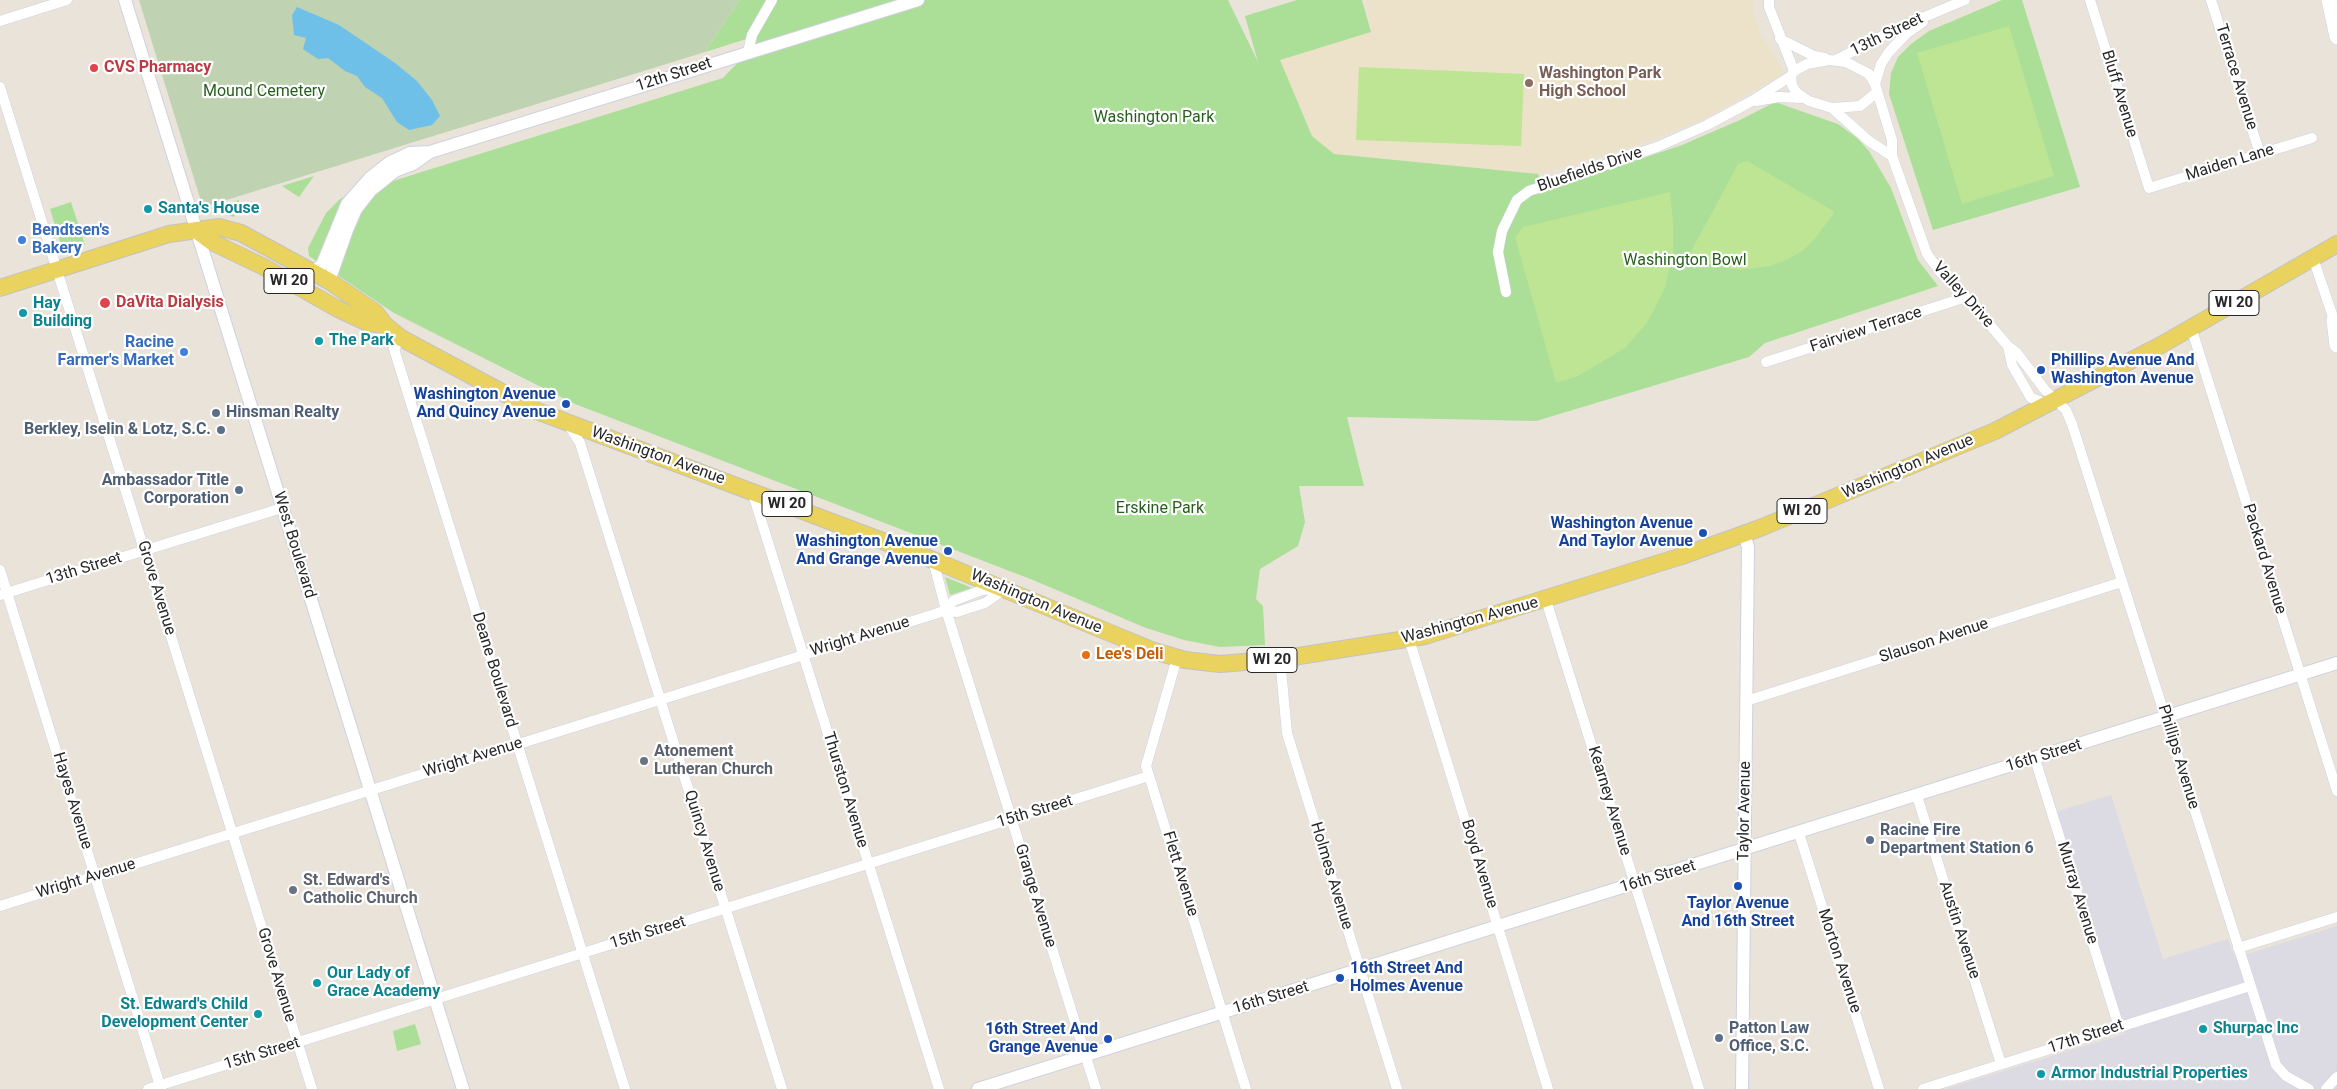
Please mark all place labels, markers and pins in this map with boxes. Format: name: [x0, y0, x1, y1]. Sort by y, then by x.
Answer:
place label: CVS Pharmacy: [104, 58, 211, 78]
marker: CVS Pharmacy: [88, 62, 100, 74]
place label: Washington Park High School: [1539, 64, 1661, 102]
marker: Washington Park High School: [1523, 77, 1535, 89]
place label: Santa's House: [158, 199, 259, 219]
marker: Santa's House: [142, 203, 154, 215]
place label: Bendtsen's Bakery: [32, 221, 109, 259]
marker: Bendtsen's Bakery: [16, 234, 28, 246]
place label: DaVita Dialysis: [116, 293, 224, 313]
place label: Hay Building: [33, 294, 92, 332]
marker: DaVita Dialysis: [98, 296, 112, 310]
marker: Hay Building: [17, 307, 29, 319]
place label: The Park: [329, 331, 394, 351]
place label: Racine Farmer's Market: [58, 333, 174, 371]
marker: The Park: [313, 335, 325, 347]
marker: Racine Farmer's Market: [178, 346, 190, 358]
place label: Phillips Avenue And Washington Avenue: [2051, 351, 2194, 389]
marker: Phillips Avenue And Washington Avenue: [2035, 364, 2047, 376]
place label: Washington Avenue And Quincy Avenue: [413, 385, 556, 423]
marker: Washington Avenue And Quincy Avenue: [560, 398, 572, 410]
place label: Hinsman Realty: [226, 403, 339, 423]
marker: Hinsman Realty: [210, 407, 222, 419]
place label: Berkley, Iselin & Lotz, S.C.: [24, 420, 211, 440]
marker: Berkley, Iselin & Lotz, S.C.: [215, 424, 227, 436]
place label: Ambassador Title Corporation: [102, 471, 229, 509]
marker: Ambassador Title Corporation: [233, 484, 245, 496]
place label: Washington Avenue And Taylor Avenue: [1550, 514, 1693, 552]
marker: Washington Avenue And Taylor Avenue: [1697, 527, 1709, 539]
place label: Washington Avenue And Grange Avenue: [795, 532, 938, 570]
marker: Washington Avenue And Grange Avenue: [942, 545, 954, 557]
place label: Lee's Deli: [1096, 645, 1163, 665]
marker: Lee's Deli: [1080, 649, 1092, 661]
place label: Atonement Lutheran Church: [654, 742, 773, 780]
marker: Atonement Lutheran Church: [638, 755, 650, 767]
place label: Racine Fire Department Station 6: [1880, 821, 2034, 859]
marker: Racine Fire Department Station 6: [1864, 834, 1876, 846]
place label: St. Edward's Catholic Church: [303, 871, 418, 909]
marker: Taylor Avenue And 16th Street: [1732, 880, 1744, 892]
marker: St. Edward's Catholic Church: [287, 884, 299, 896]
place label: Taylor Avenue And 16th Street: [1682, 894, 1794, 932]
place label: 16th Street And Holmes Avenue: [1350, 959, 1463, 997]
place label: Our Lady of Grace Academy: [327, 964, 440, 1002]
marker: 16th Street And Holmes Avenue: [1334, 972, 1346, 984]
marker: Our Lady of Grace Academy: [311, 977, 323, 989]
place label: St. Edward's Child Development Center: [101, 995, 248, 1033]
marker: St. Edward's Child Development Center: [252, 1008, 264, 1020]
place label: Patton Law Office, S.C.: [1729, 1019, 1809, 1057]
place label: Shurpac Inc: [2213, 1019, 2298, 1039]
place label: 16th Street And Grange Avenue: [985, 1020, 1098, 1058]
marker: Shurpac Inc: [2197, 1023, 2209, 1035]
marker: Patton Law Office, S.C.: [1713, 1032, 1725, 1044]
marker: 16th Street And Grange Avenue: [1102, 1033, 1114, 1045]
place label: Armor Industrial Properties: [2051, 1064, 2248, 1084]
marker: Armor Industrial Properties: [2035, 1068, 2047, 1080]

